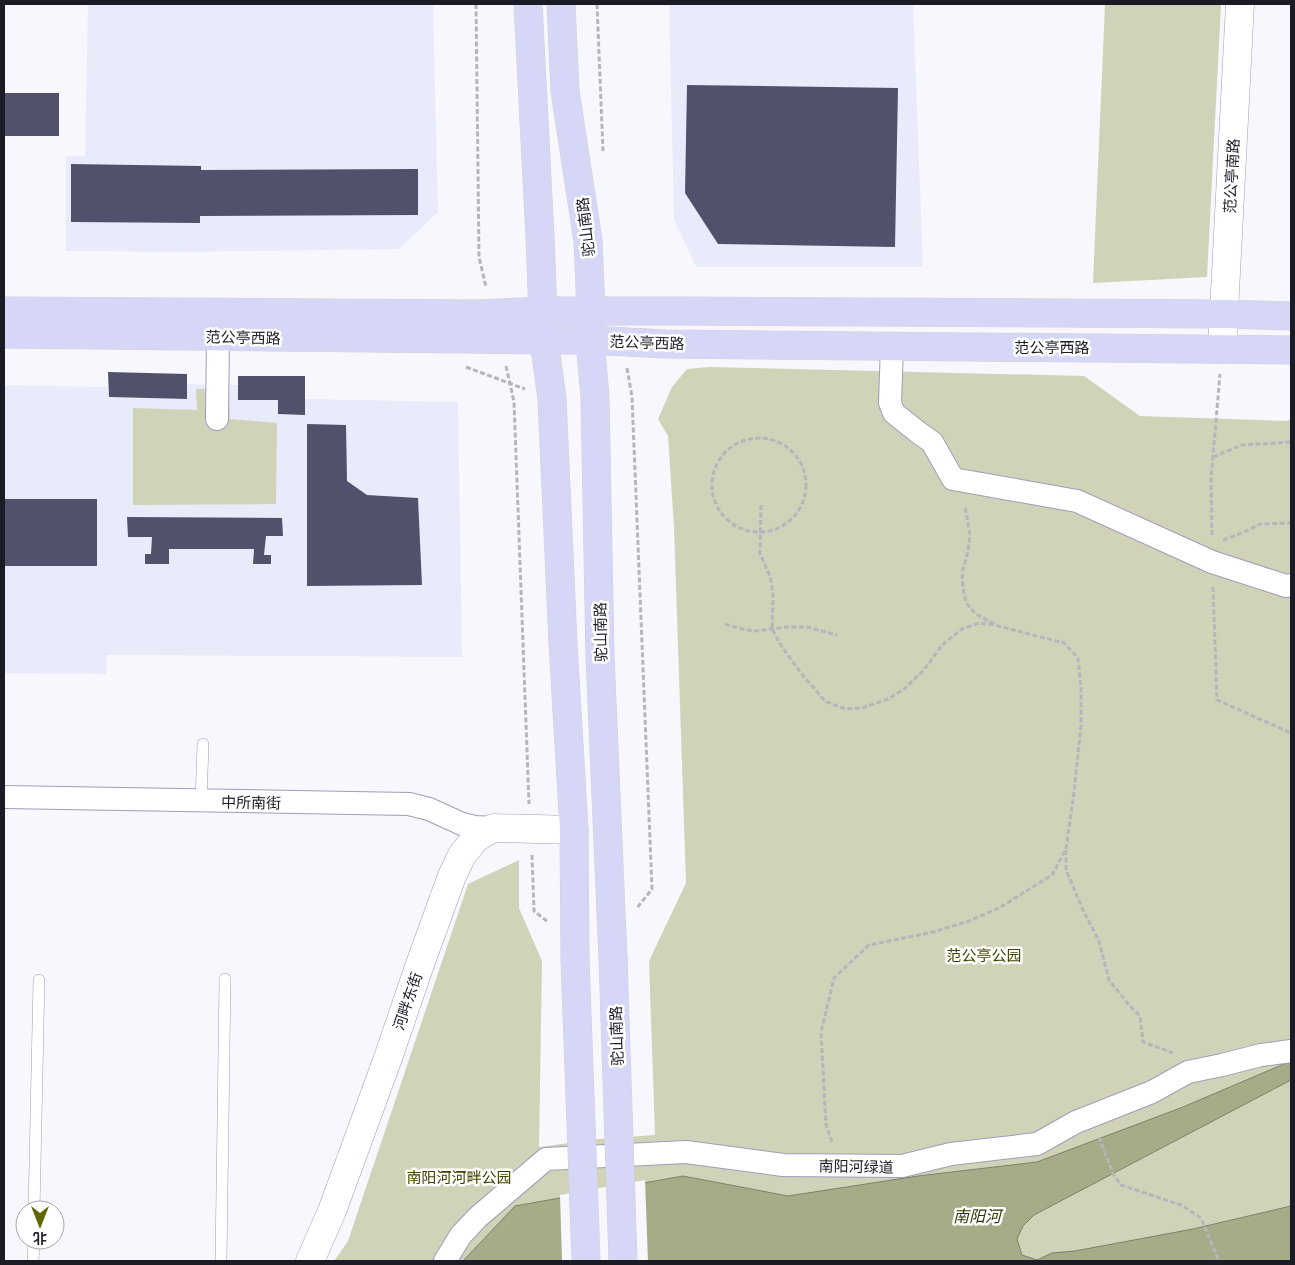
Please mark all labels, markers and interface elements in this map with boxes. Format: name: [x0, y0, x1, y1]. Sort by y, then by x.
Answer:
street label: 范公亭南路: [1220, 138, 1242, 214]
street label: 驼山南路: [572, 196, 598, 258]
street label: 范公亭西路: [205, 327, 281, 347]
street label: 范公亭西路: [609, 332, 685, 352]
street label: 范公亭西路: [1014, 338, 1090, 356]
street label: 驼山南路: [590, 602, 610, 662]
street label: 中所南街: [221, 792, 281, 812]
park label: 范公亭公园: [946, 946, 1022, 964]
street label: 河畔东街: [389, 970, 425, 1032]
street label: 驼山南路: [606, 1006, 626, 1066]
street label: 南阳河绿道: [818, 1156, 894, 1176]
park label: 南阳河河畔公园: [406, 1168, 512, 1186]
north arrow: [15, 1200, 65, 1250]
water label: 南阳河: [953, 1206, 1004, 1225]
text: 北: [33, 1230, 47, 1247]

